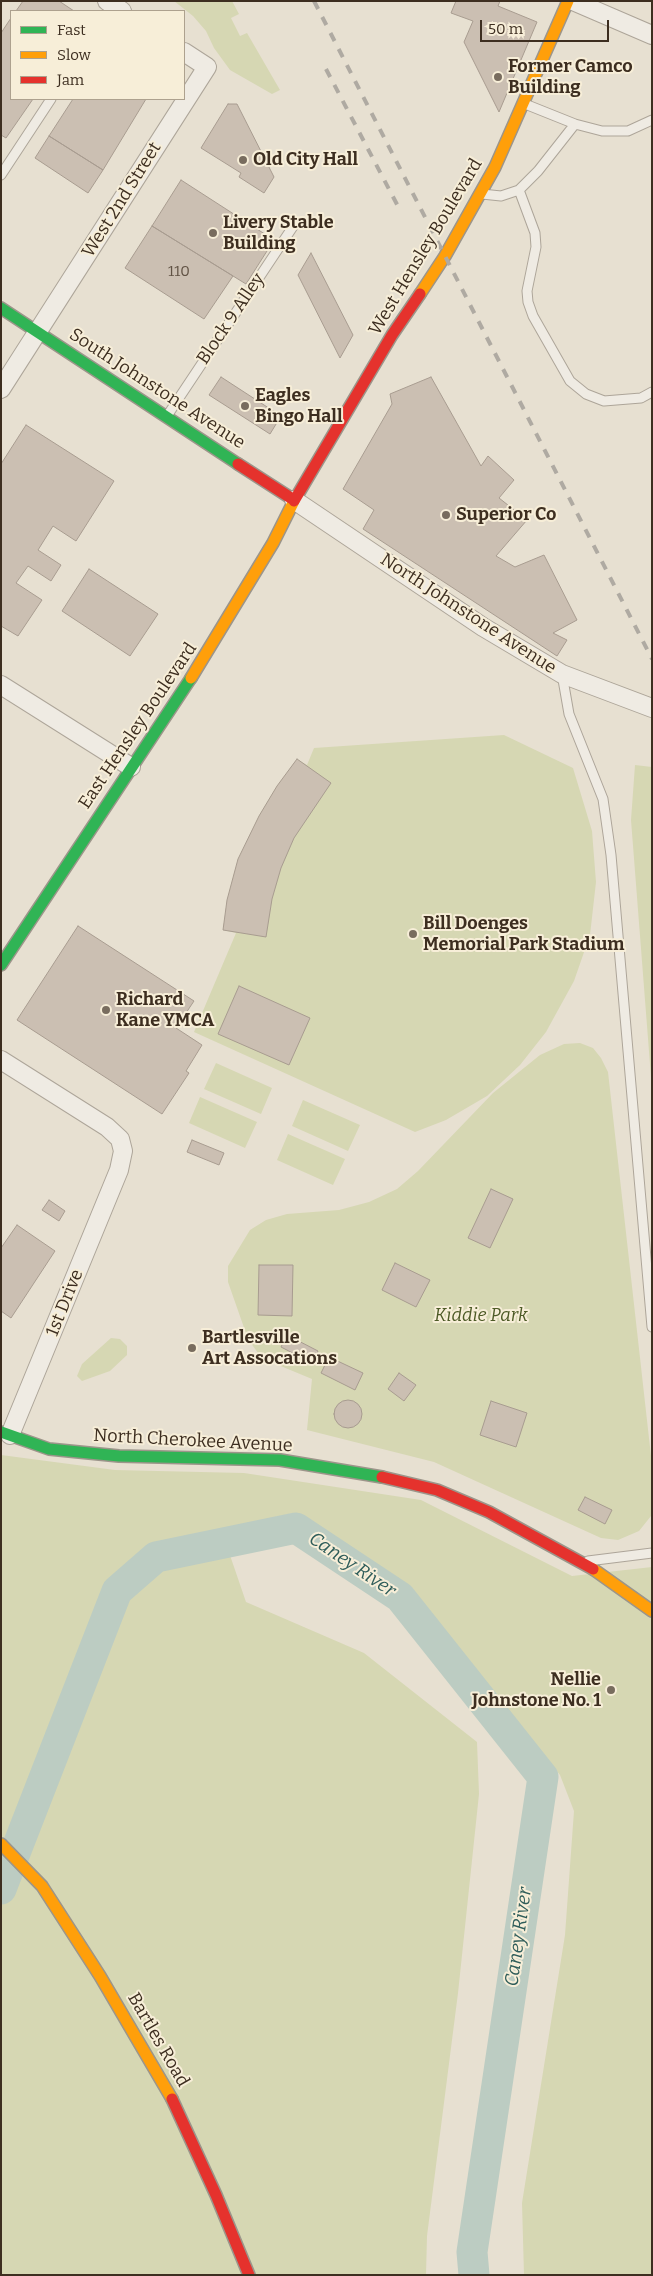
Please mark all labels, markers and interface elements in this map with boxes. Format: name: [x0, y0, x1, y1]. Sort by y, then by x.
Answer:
legend: [10, 10, 185, 100]
scale bar: [483, 10, 612, 42]
text: 50 m: [488, 20, 523, 38]
text: Fast: [57, 21, 86, 39]
text: Slow: [57, 46, 91, 64]
place label: Former Camco Building: [508, 56, 633, 98]
text: Jam: [57, 71, 84, 89]
marker: Former Camco Building: [492, 71, 504, 83]
street label: West 2nd Street: [78, 138, 166, 262]
place label: Old City Hall: [253, 149, 358, 171]
marker: Old City Hall: [237, 154, 249, 166]
street label: West Hensley Boulevard: [365, 155, 487, 339]
place label: Livery Stable Building: [223, 212, 334, 254]
marker: Livery Stable Building: [207, 227, 219, 239]
house number: 110: [168, 263, 190, 281]
street label: Block 9 Alley: [193, 269, 269, 369]
street label: South Johnstone Avenue: [65, 324, 249, 454]
place label: Eagles Bingo Hall: [255, 385, 343, 428]
marker: Eagles Bingo Hall: [239, 400, 251, 412]
place label: Superior Co: [456, 504, 556, 526]
marker: Superior Co: [440, 509, 452, 521]
street label: North Johnstone Avenue: [376, 549, 560, 679]
street label: East Hensley Boulevard: [74, 639, 202, 813]
place label: Bill Doenges Memorial Park Stadium: [423, 913, 625, 956]
marker: Bill Doenges Memorial Park Stadium: [407, 928, 419, 940]
place label: Richard Kane YMCA: [116, 989, 214, 1032]
marker: Richard Kane YMCA: [100, 1004, 112, 1016]
street label: 1st Drive: [42, 1266, 88, 1340]
park label: Kiddie Park: [434, 1305, 528, 1327]
place label: Bartlesville Art Assocations: [202, 1327, 337, 1370]
marker: Bartlesville Art Assocations: [186, 1342, 198, 1354]
street label: North Cherokee Avenue: [93, 1425, 293, 1457]
water label: Caney River: [304, 1528, 400, 1602]
place label: Nellie Johnstone No. 1: [472, 1669, 601, 1712]
marker: Nellie Johnstone No. 1: [605, 1684, 617, 1696]
water label: Caney River: [501, 1886, 537, 1988]
street label: Bartles Road: [122, 1989, 194, 2091]

